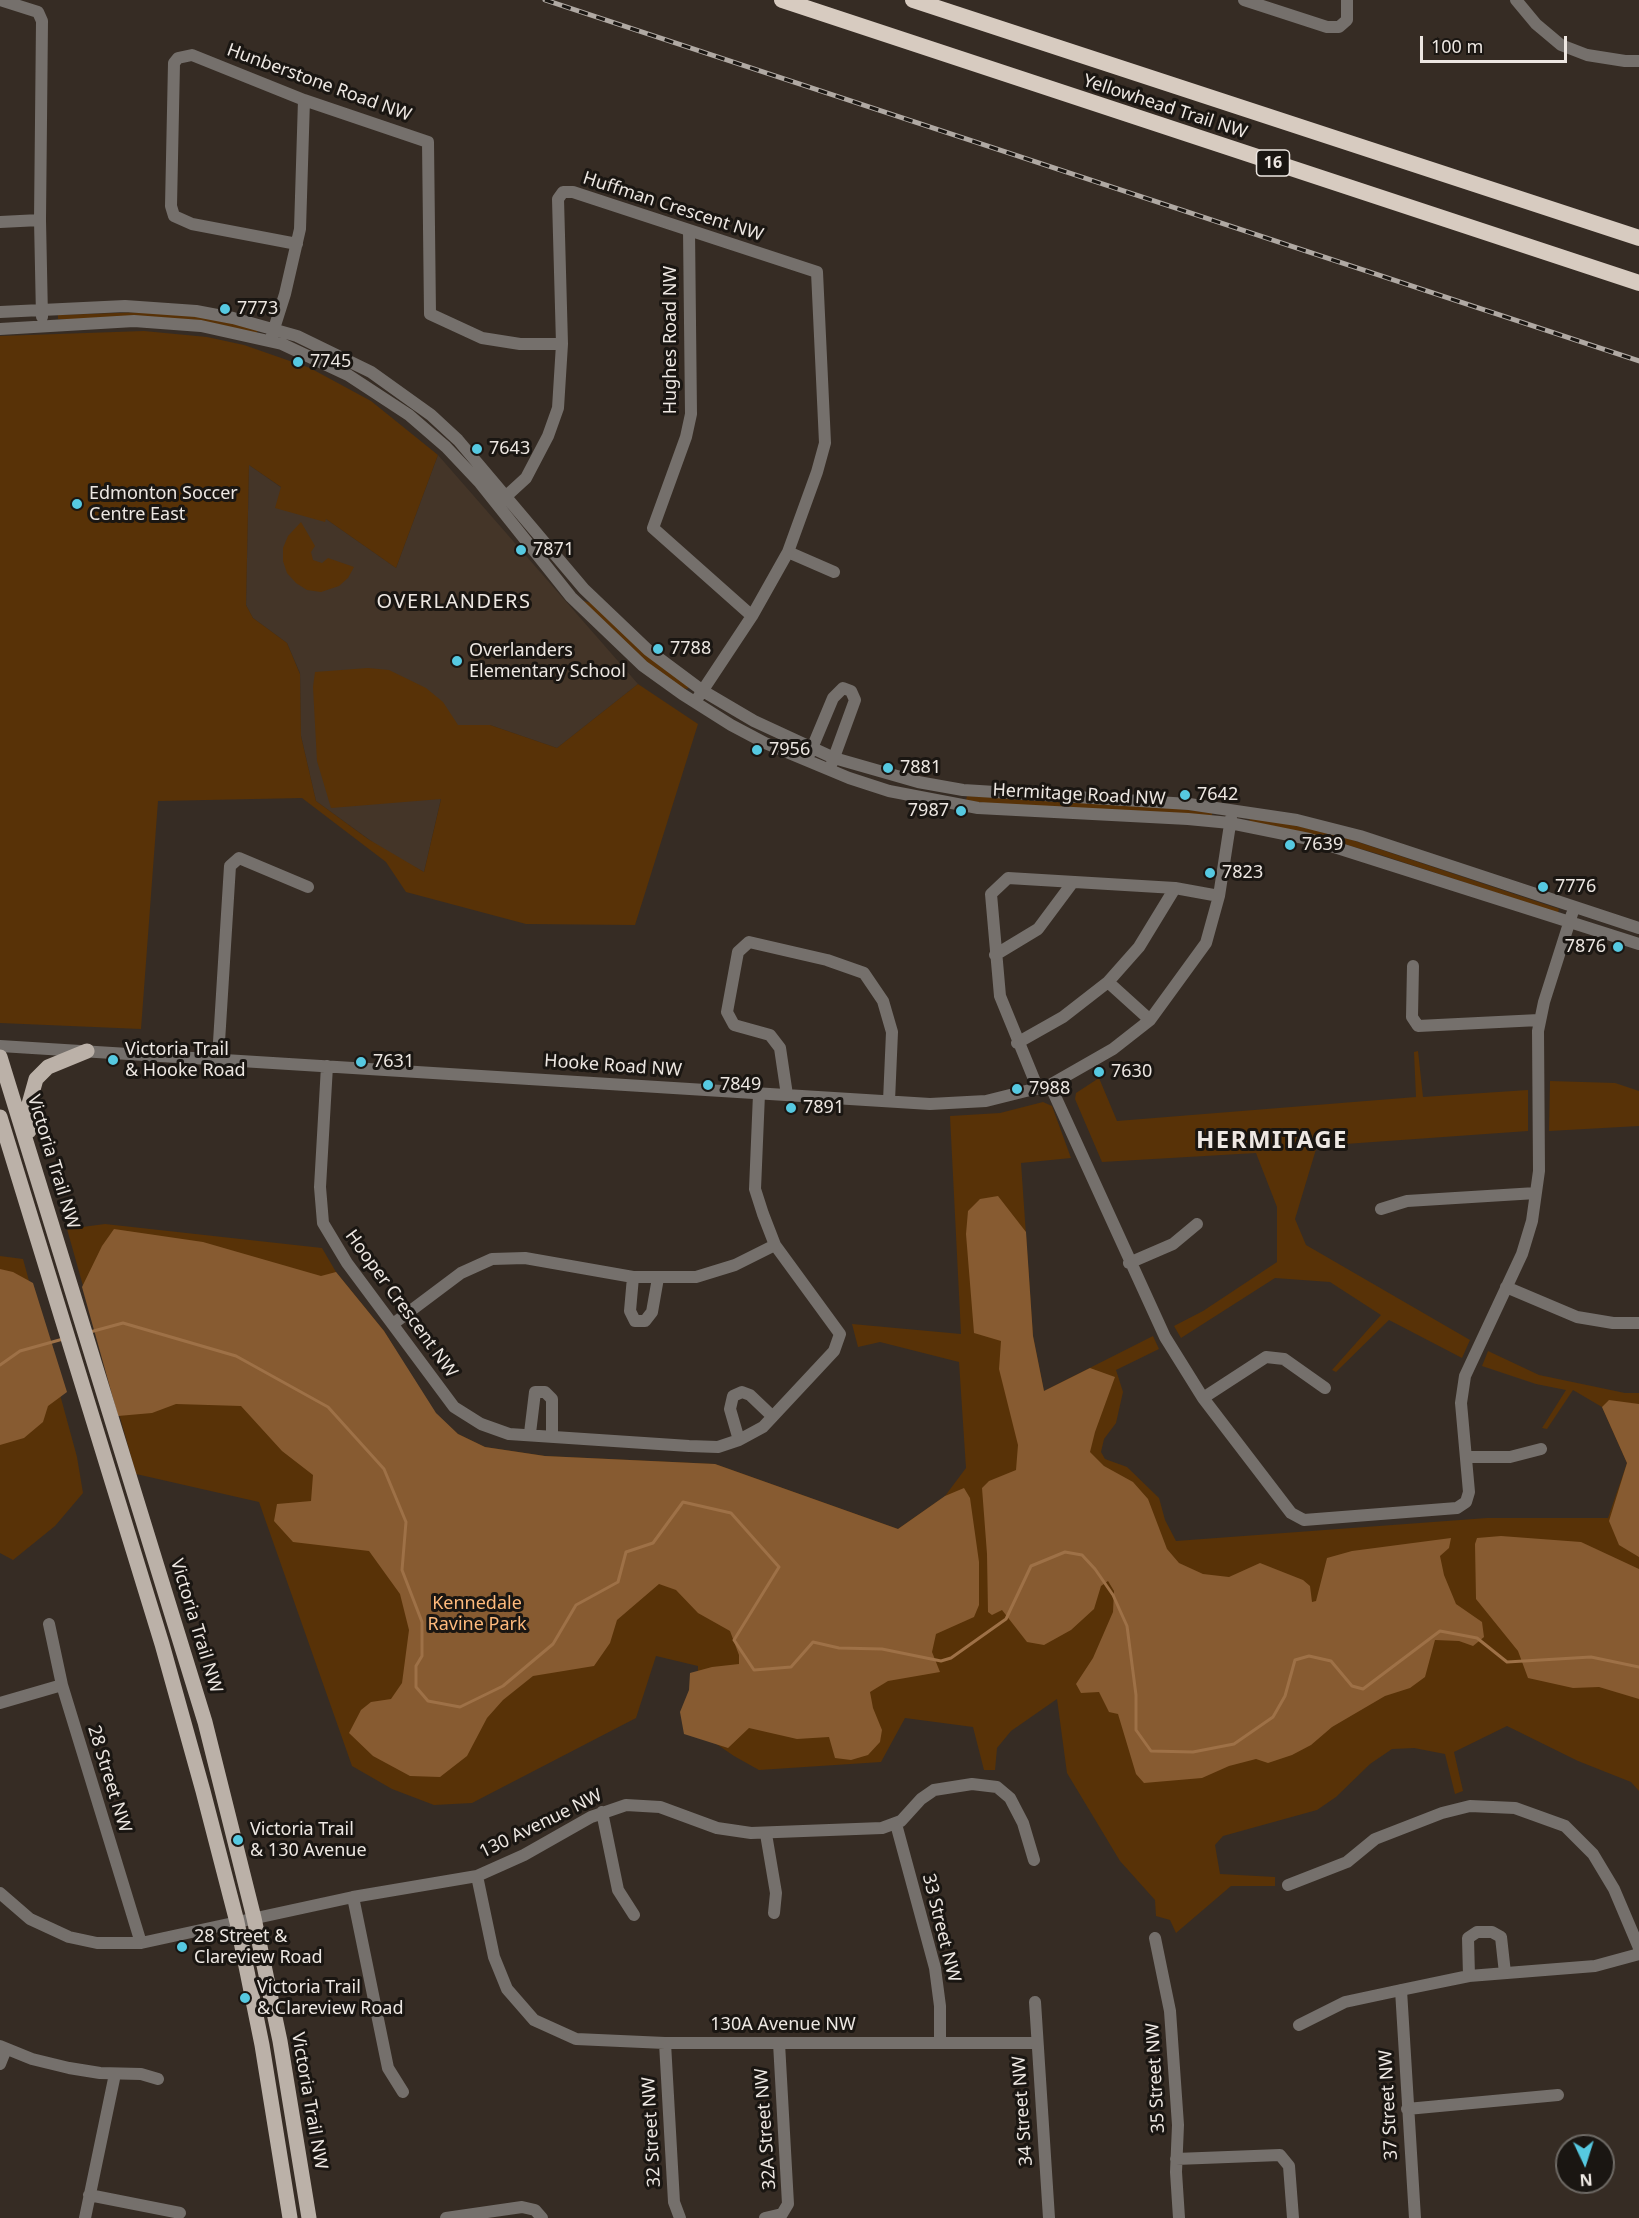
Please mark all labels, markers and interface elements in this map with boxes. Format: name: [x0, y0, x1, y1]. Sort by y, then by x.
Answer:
scale bar: [1423, 24, 1570, 62]
text: 100 m: [1431, 34, 1483, 58]
street label: Hunberstone Road NW: [224, 40, 414, 126]
street label: Yellowhead Trail NW: [1080, 70, 1250, 144]
road number: 16: [1256, 150, 1290, 176]
street label: Huffman Crescent NW: [580, 168, 766, 246]
street label: Hughes Road NW: [660, 266, 682, 414]
place label: 7773: [237, 298, 278, 320]
marker: 7773: [218, 302, 232, 316]
place label: 7745: [310, 351, 351, 373]
marker: 7745: [291, 355, 305, 369]
place label: 7643: [489, 438, 530, 460]
marker: 7643: [470, 442, 484, 456]
place label: Edmonton Soccer Centre East: [89, 483, 238, 526]
marker: Edmonton Soccer Centre East: [70, 497, 84, 511]
place label: 7871: [533, 539, 574, 561]
marker: 7871: [514, 543, 528, 557]
district label: OVERLANDERS: [376, 590, 532, 614]
place label: 7788: [670, 638, 711, 660]
place label: Overlanders Elementary School: [469, 640, 626, 682]
marker: 7788: [651, 642, 665, 656]
marker: Overlanders Elementary School: [450, 654, 464, 668]
place label: 7956: [769, 739, 810, 761]
marker: 7956: [750, 743, 764, 757]
place label: 7881: [900, 757, 941, 779]
marker: 7881: [881, 761, 895, 775]
street label: Hermitage Road NW: [992, 780, 1166, 810]
place label: 7642: [1197, 784, 1238, 806]
marker: 7642: [1178, 788, 1192, 802]
place label: 7987: [908, 800, 949, 822]
marker: 7987: [954, 804, 968, 818]
place label: 7639: [1302, 834, 1343, 856]
marker: 7639: [1283, 838, 1297, 852]
place label: 7823: [1222, 862, 1263, 884]
marker: 7823: [1203, 866, 1217, 880]
place label: 7776: [1555, 876, 1596, 898]
marker: 7776: [1536, 880, 1550, 894]
place label: 7876: [1565, 936, 1606, 958]
marker: 7876: [1611, 940, 1625, 954]
place label: Victoria Trail & Hooke Road: [125, 1039, 246, 1082]
street label: Hooke Road NW: [543, 1050, 683, 1082]
place label: 7631: [373, 1051, 414, 1073]
marker: Victoria Trail & Hooke Road: [106, 1053, 120, 1067]
marker: 7631: [354, 1055, 368, 1069]
place label: 7630: [1111, 1061, 1152, 1083]
marker: 7630: [1092, 1065, 1106, 1079]
place label: 7849: [720, 1074, 761, 1096]
marker: 7849: [701, 1078, 715, 1092]
place label: 7988: [1029, 1078, 1070, 1100]
marker: 7988: [1010, 1082, 1024, 1096]
street label: Victoria Trail NW: [22, 1092, 84, 1232]
place label: 7891: [803, 1097, 844, 1119]
marker: 7891: [784, 1101, 798, 1115]
district label: HERMITAGE: [1196, 1127, 1348, 1155]
street label: Hooper Crescent NW: [340, 1226, 462, 1382]
street label: Victoria Trail NW: [165, 1556, 227, 1696]
park label: Kennedale Ravine Park: [427, 1593, 527, 1636]
street label: 28 Street NW: [82, 1723, 136, 1835]
street label: 130 Avenue NW: [476, 1785, 606, 1863]
place label: Victoria Trail & 130 Avenue: [250, 1819, 367, 1862]
marker: Victoria Trail & 130 Avenue: [231, 1833, 245, 1847]
street label: 33 Street NW: [917, 1872, 965, 1984]
place label: 28 Street & Clareview Road: [194, 1926, 323, 1968]
marker: 28 Street & Clareview Road: [175, 1940, 189, 1954]
place label: Victoria Trail & Clareview Road: [257, 1977, 404, 2020]
marker: Victoria Trail & Clareview Road: [238, 1991, 252, 2005]
street label: 130A Avenue NW: [710, 2014, 856, 2036]
street label: 35 Street NW: [1142, 2022, 1170, 2134]
street label: Victoria Trail NW: [286, 2031, 332, 2171]
street label: 37 Street NW: [1375, 2049, 1403, 2161]
street label: 34 Street NW: [1008, 2055, 1038, 2167]
street label: 32A Street NW: [751, 2067, 781, 2191]
street label: 32 Street NW: [638, 2076, 666, 2188]
north arrow: [1555, 2134, 1615, 2194]
text: N: [1579, 2169, 1593, 2191]

